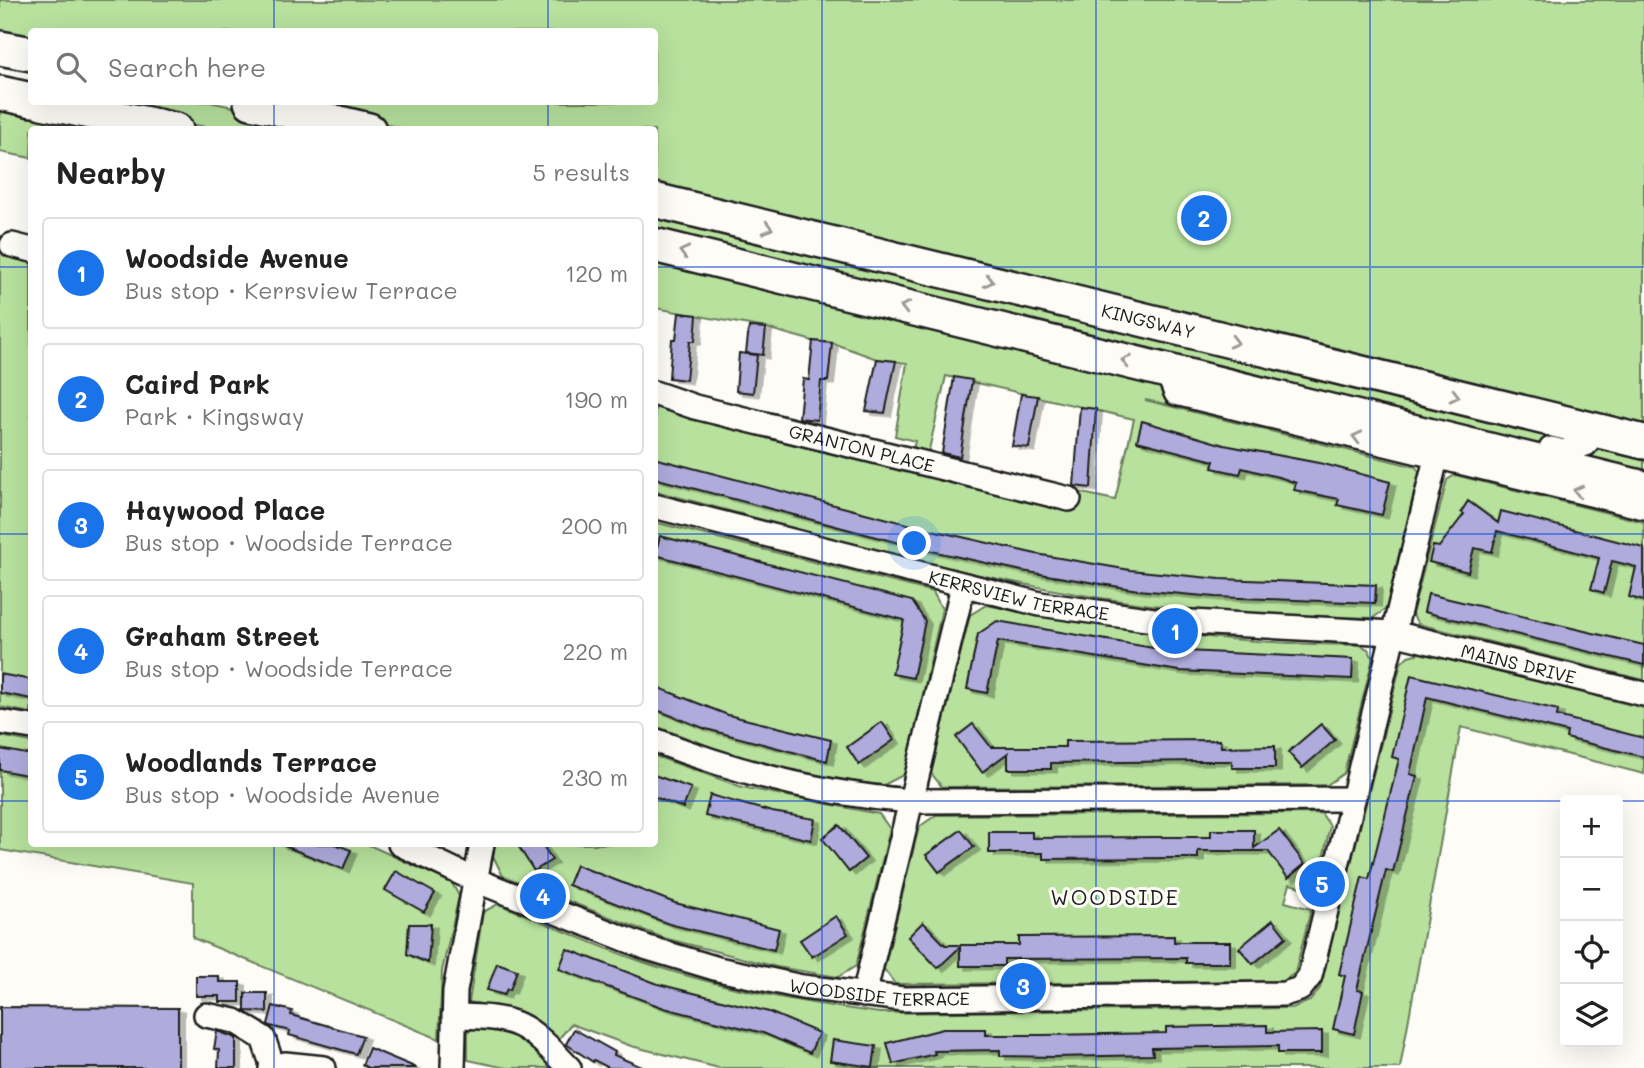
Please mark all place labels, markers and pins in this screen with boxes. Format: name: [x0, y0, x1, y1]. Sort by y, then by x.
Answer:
pin: 2: [1181, 192, 1227, 244]
pin: 1: [1152, 605, 1198, 657]
pin: 5: [1299, 858, 1345, 910]
pin: 4: [520, 870, 566, 922]
pin: 3: [1000, 960, 1046, 1012]

